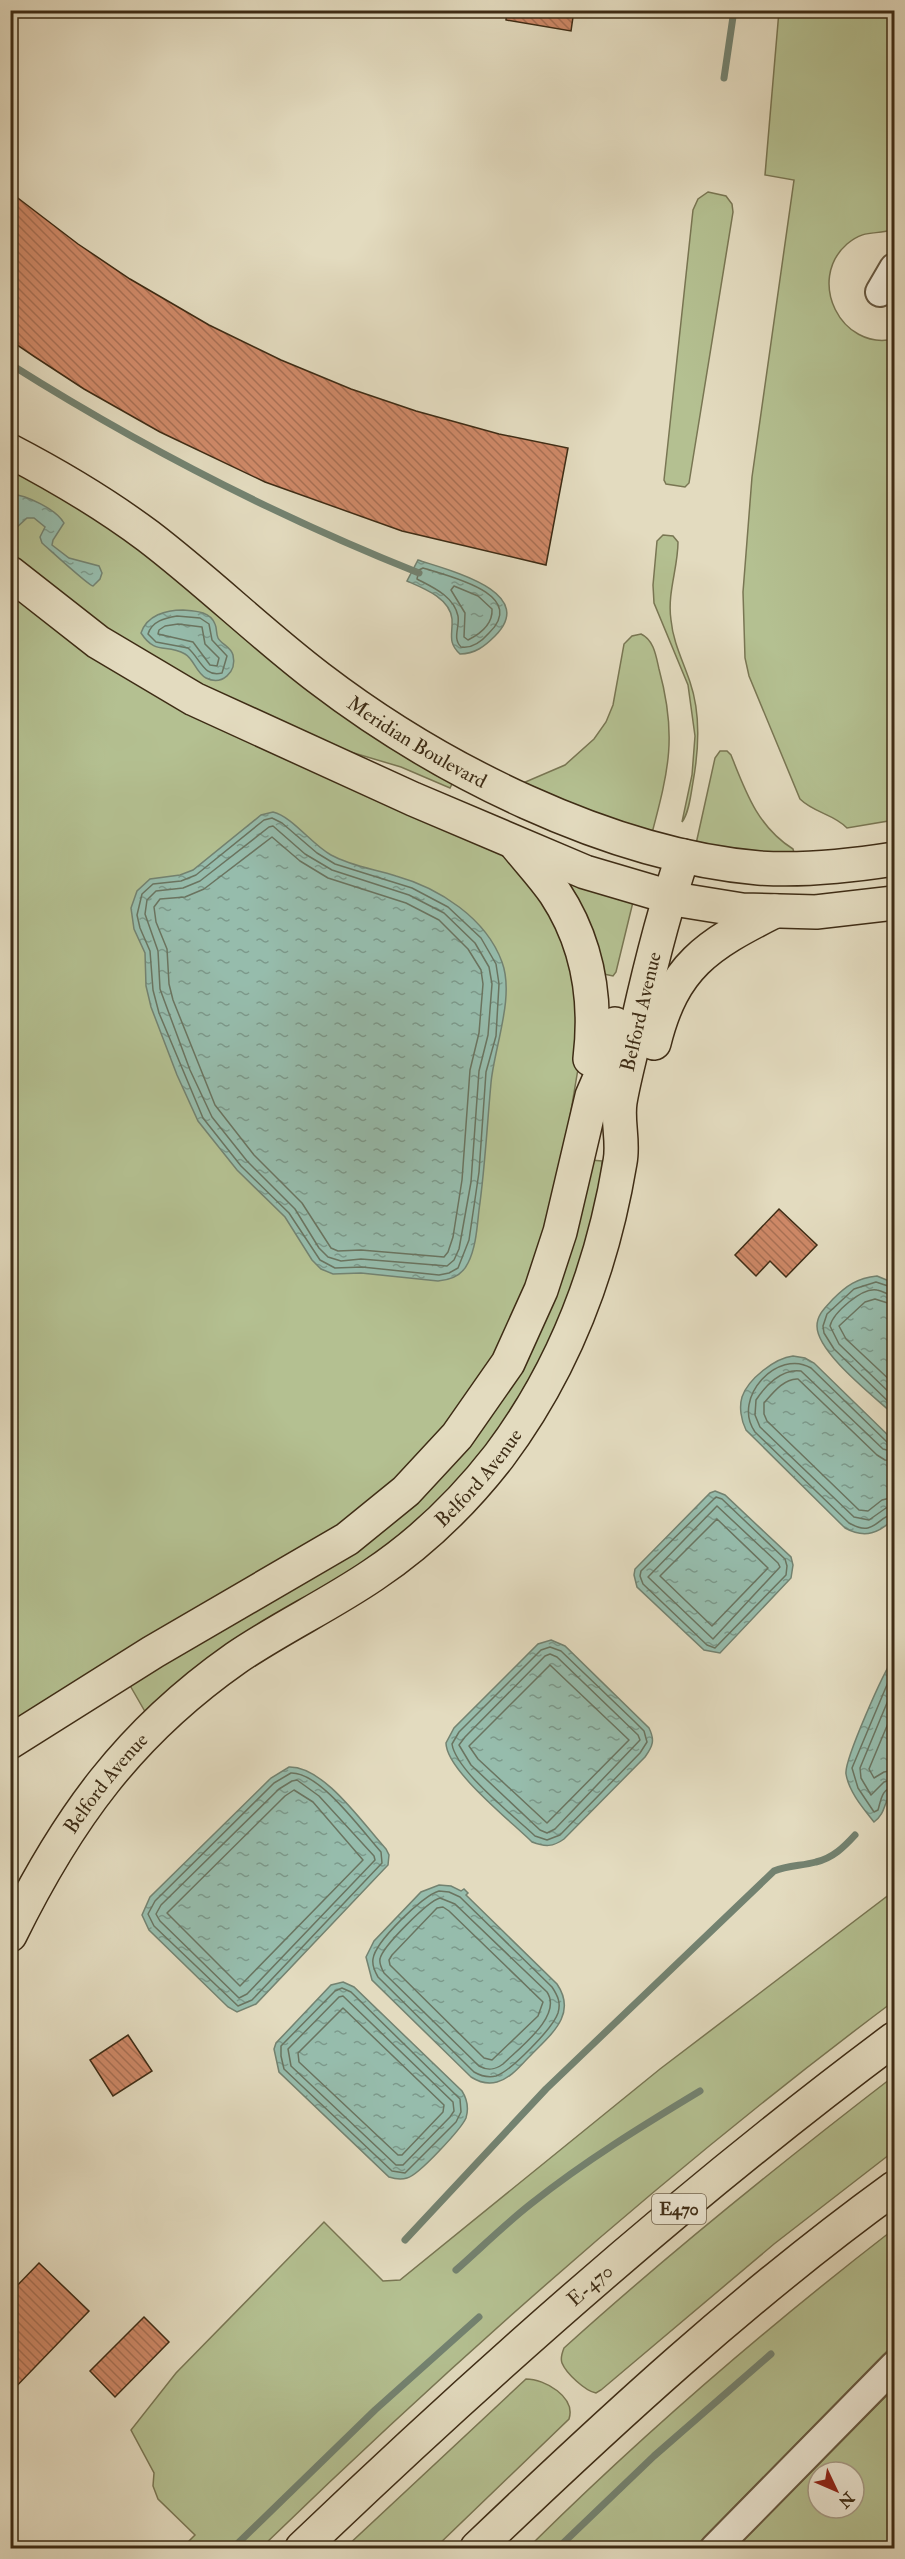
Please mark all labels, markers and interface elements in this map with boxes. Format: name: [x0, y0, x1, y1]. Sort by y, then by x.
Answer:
street label: Meridian Boulevard: [342, 691, 491, 794]
street label: Belford Avenue: [615, 949, 667, 1074]
street label: Belford Avenue: [430, 1424, 528, 1533]
street label: Belford Avenue: [58, 1728, 153, 1838]
road number: E470: [652, 2194, 706, 2224]
street label: E-470: [562, 2259, 618, 2312]
north arrow: [806, 2460, 866, 2520]
text: N: [833, 2487, 859, 2512]

